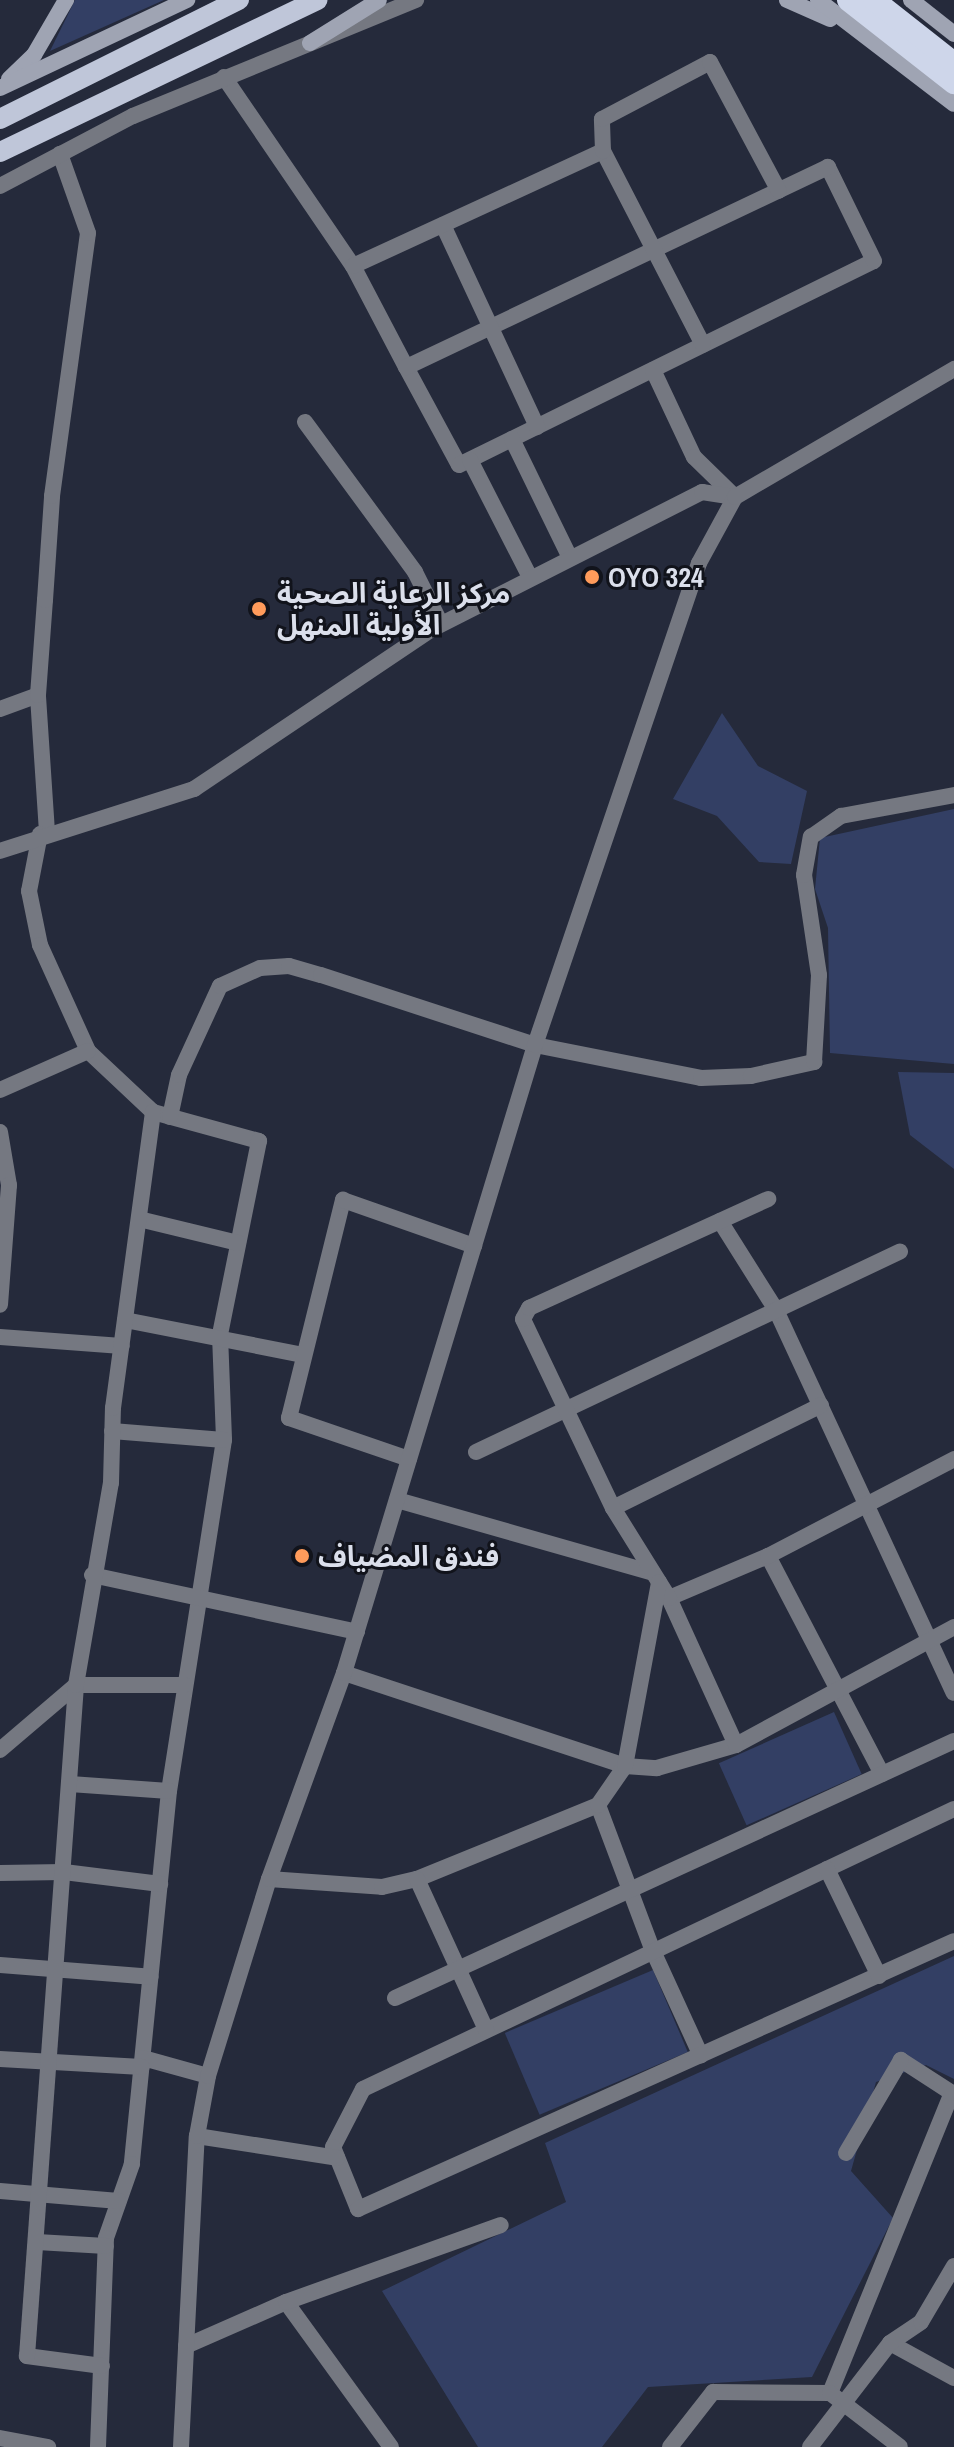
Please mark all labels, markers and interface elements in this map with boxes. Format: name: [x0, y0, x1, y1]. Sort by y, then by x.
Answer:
place label: OYO 324: [608, 560, 704, 594]
marker: OYO 324: [583, 568, 601, 586]
place label: مركز الرعاية الصحية الأولية المنهل: [277, 576, 510, 642]
marker: مركز الرعاية الصحية الأولية المنهل: [248, 598, 270, 620]
place label: فندق المضياف: [318, 1539, 499, 1573]
marker: فندق المضياف: [293, 1547, 311, 1565]

